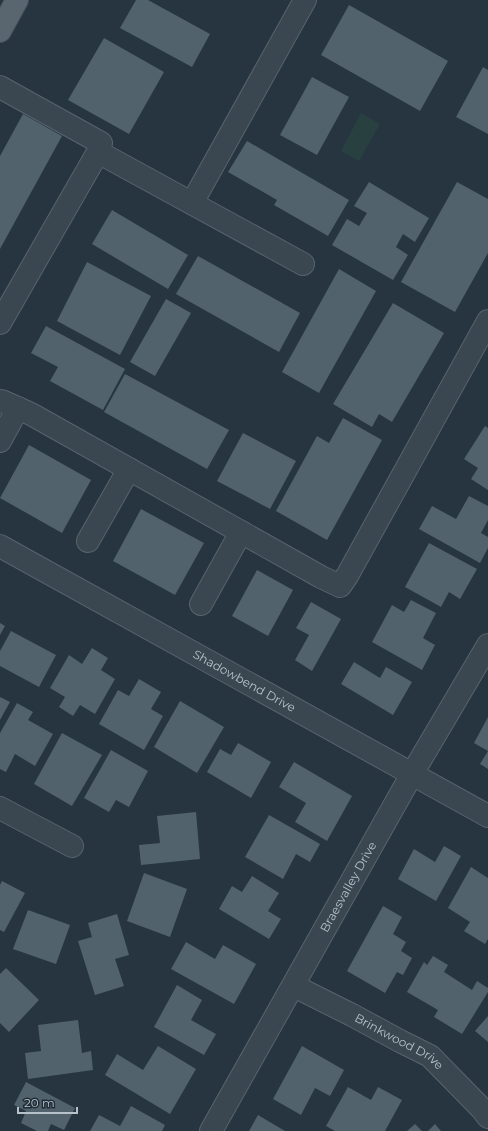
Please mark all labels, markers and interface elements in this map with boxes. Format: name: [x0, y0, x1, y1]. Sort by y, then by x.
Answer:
street label: Shadowbend Drive: [190, 646, 298, 715]
street label: Braesvalley Drive: [316, 839, 379, 935]
street label: Brinkwood Drive: [352, 1010, 447, 1072]
scale bar: [18, 1089, 77, 1115]
text: 20 m: [24, 1095, 55, 1110]

